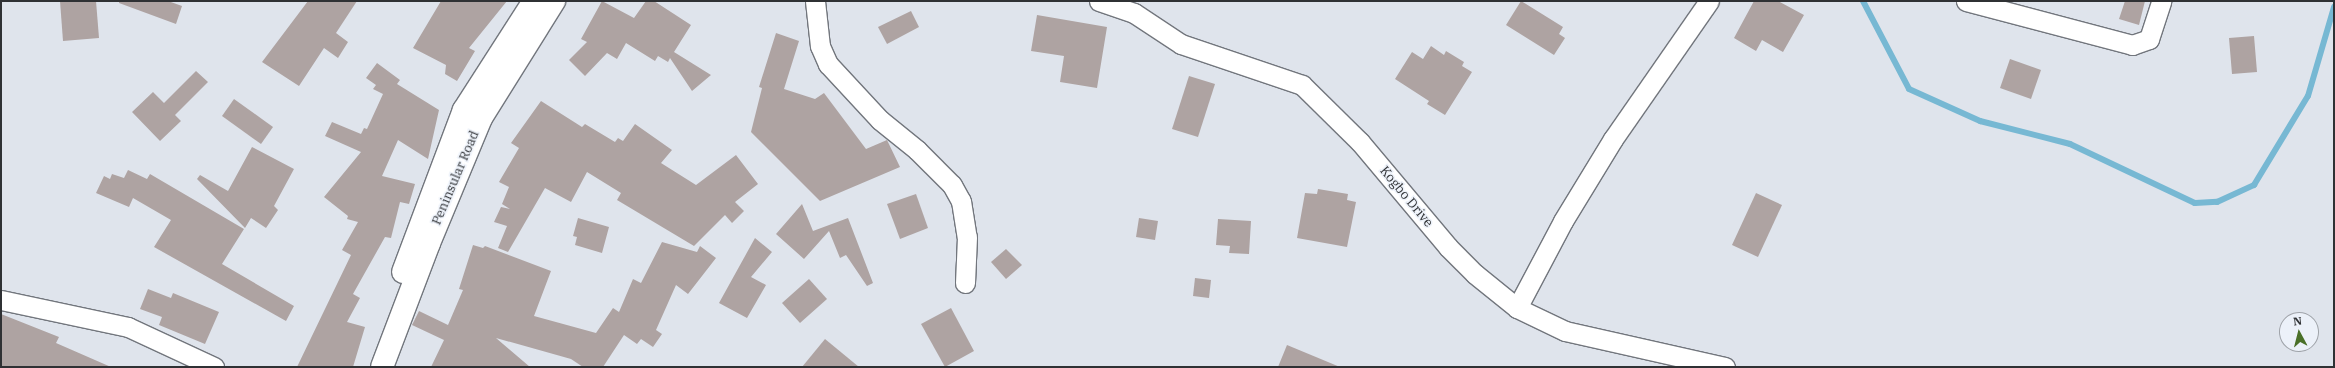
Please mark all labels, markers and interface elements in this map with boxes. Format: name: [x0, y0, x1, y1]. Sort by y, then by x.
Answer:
street label: Peninsular Road: [429, 129, 483, 227]
street label: Kogbo Drive: [1376, 164, 1436, 230]
north arrow: [2279, 312, 2319, 352]
text: N: [2292, 314, 2303, 329]

